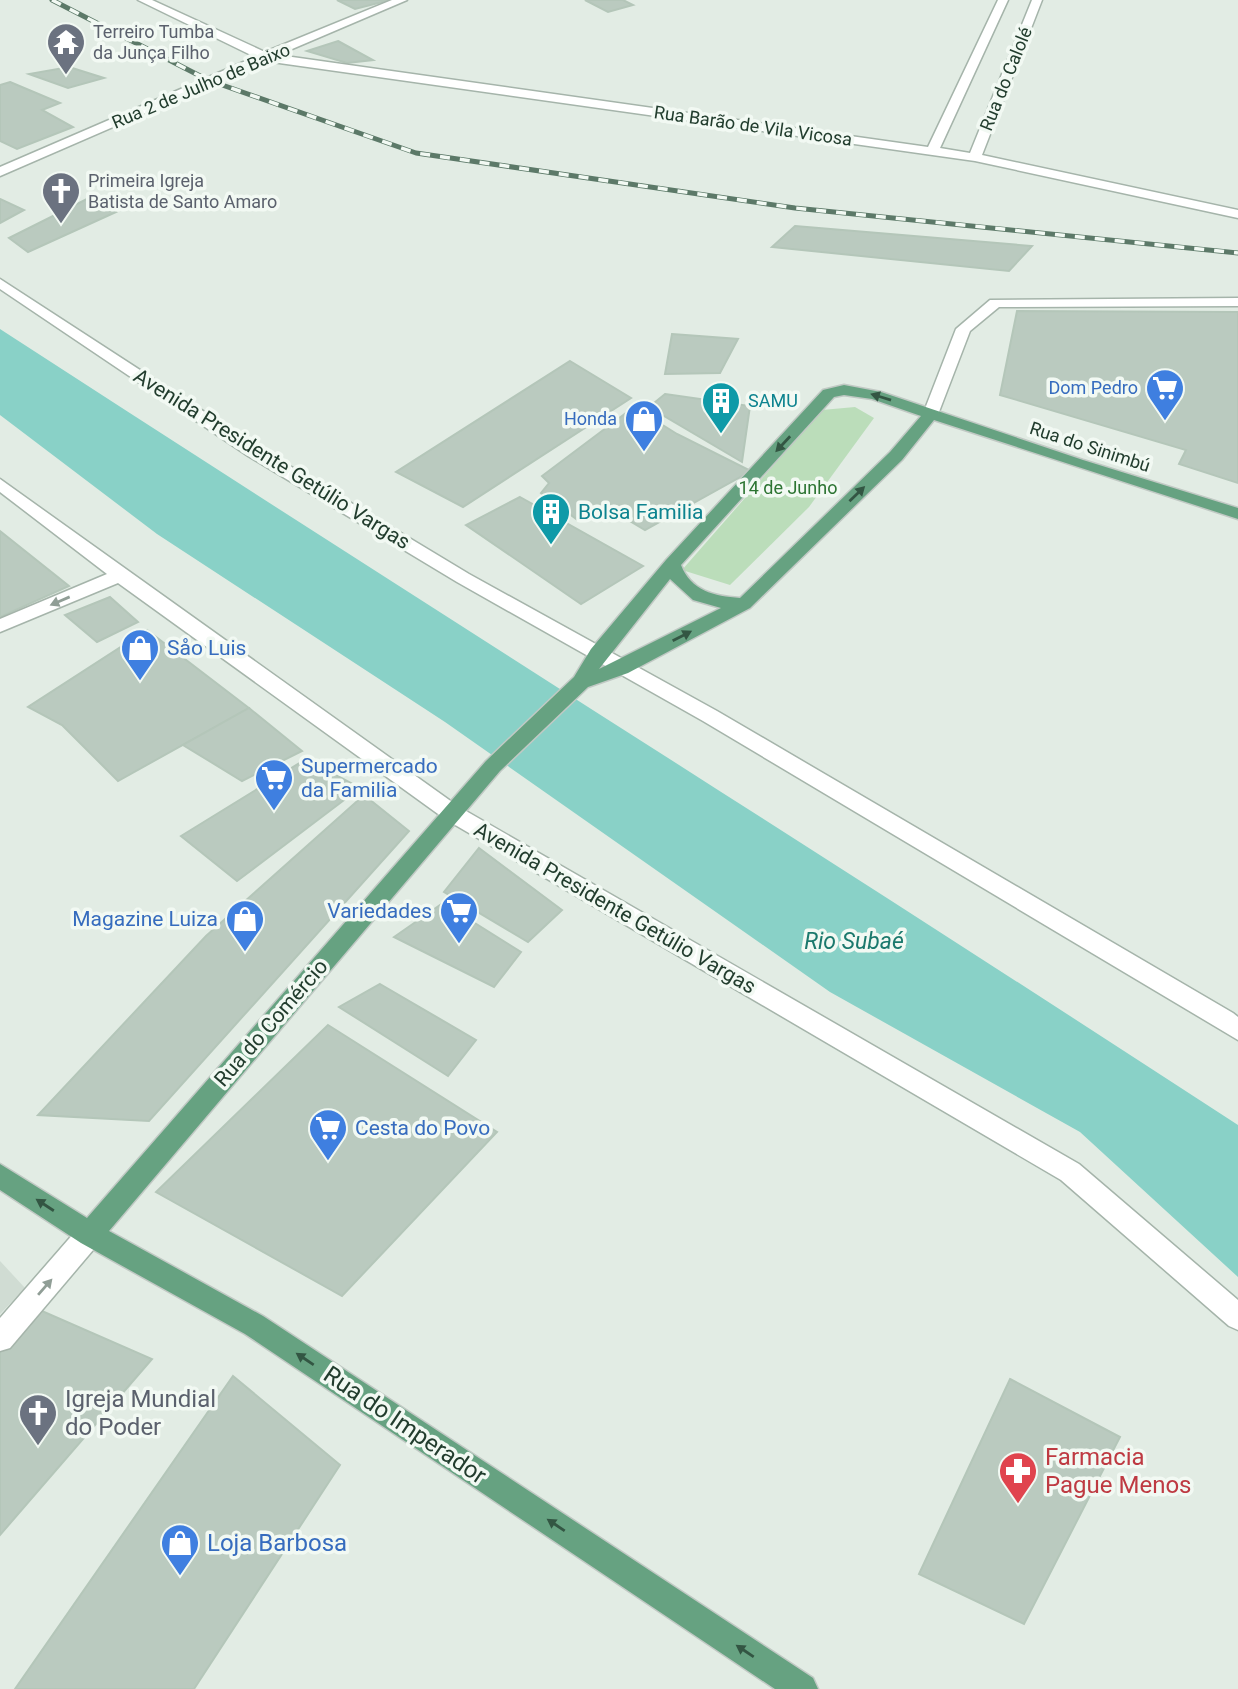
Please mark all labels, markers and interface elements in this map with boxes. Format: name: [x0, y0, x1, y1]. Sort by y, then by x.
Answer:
temple icon: Terreiro Tumba da Junça Filho: [45, 21, 87, 76]
place label: Terreiro Tumba da Junça Filho: [93, 21, 214, 63]
street label: Rua do Calolé: [975, 24, 1036, 134]
street label: Rua 2 de Julho de Baixo: [109, 38, 293, 133]
street label: Rua Barão de Vila Vicosa: [653, 101, 853, 150]
church icon: Primeira Igreja Batista de Santo Amaro: [40, 170, 82, 225]
place label: Primeira Igreja Batista de Santo Amaro: [88, 170, 277, 212]
street label: Avenida Presidente Getúlio Vargas: [129, 364, 415, 554]
supermarket icon: Dom Pedro: [1144, 367, 1186, 422]
place label: Dom Pedro: [1049, 377, 1138, 398]
building icon: SAMU: [700, 380, 742, 435]
place label: SAMU: [748, 390, 798, 411]
one-way arrow: [870, 391, 891, 401]
shop icon: Honda: [623, 398, 665, 453]
place label: Honda: [564, 408, 617, 429]
street label: Rua do Sinimbú: [1027, 417, 1153, 476]
one-way arrow: [775, 435, 791, 452]
park label: 14 de Junho: [739, 477, 837, 498]
one-way arrow: [848, 486, 865, 503]
building icon: Bolsa Familia: [530, 491, 572, 546]
place label: Bolsa Familia: [578, 500, 703, 524]
one-way arrow: [49, 595, 70, 606]
shop icon: Såo Luis: [119, 627, 161, 682]
one-way arrow: [672, 631, 692, 642]
place label: Såo Luis: [167, 636, 246, 660]
place label: Supermercado da Familia: [301, 754, 438, 802]
supermarket icon: Supermercado da Familia: [253, 757, 295, 812]
street label: Avenida Presidente Getúlio Vargas: [470, 817, 760, 999]
supermarket icon: Variedades: [438, 890, 480, 945]
shop icon: Magazine Luiza: [224, 898, 266, 953]
place label: Variedades: [327, 899, 432, 923]
place label: Magazine Luiza: [72, 907, 218, 931]
water label: Rio Subaé: [804, 928, 904, 955]
street label: Rua do Comércio: [209, 955, 333, 1091]
supermarket icon: Cesta do Povo: [307, 1107, 349, 1162]
place label: Cesta do Povo: [355, 1116, 490, 1140]
one-way arrow: [35, 1199, 55, 1212]
one-way arrow: [37, 1278, 52, 1295]
one-way arrow: [296, 1352, 314, 1366]
street label: Rua do Imperador: [318, 1360, 492, 1490]
place label: Igreja Mundial do Poder: [65, 1385, 216, 1441]
church icon: Igreja Mundial do Poder: [17, 1392, 59, 1447]
place label: Farmacia Pague Menos: [1045, 1443, 1191, 1499]
pharmacy icon: Farmacia Pague Menos: [997, 1450, 1039, 1505]
one-way arrow: [546, 1519, 566, 1532]
shop icon: Loja Barbosa: [159, 1522, 201, 1577]
place label: Loja Barbosa: [207, 1529, 347, 1557]
one-way arrow: [736, 1645, 755, 1658]

